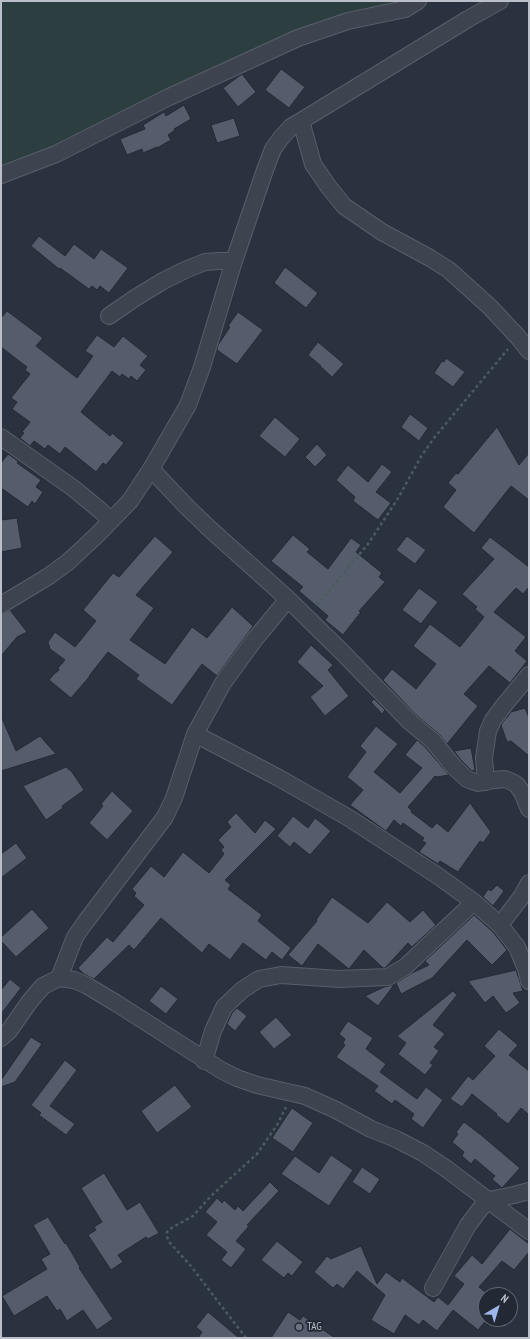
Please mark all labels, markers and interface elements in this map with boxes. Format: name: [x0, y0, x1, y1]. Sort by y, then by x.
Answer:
north arrow: [478, 1287, 518, 1327]
text: N: [498, 1291, 511, 1306]
place label: TAG: [307, 1320, 322, 1334]
marker: TAG: [294, 1322, 304, 1332]

